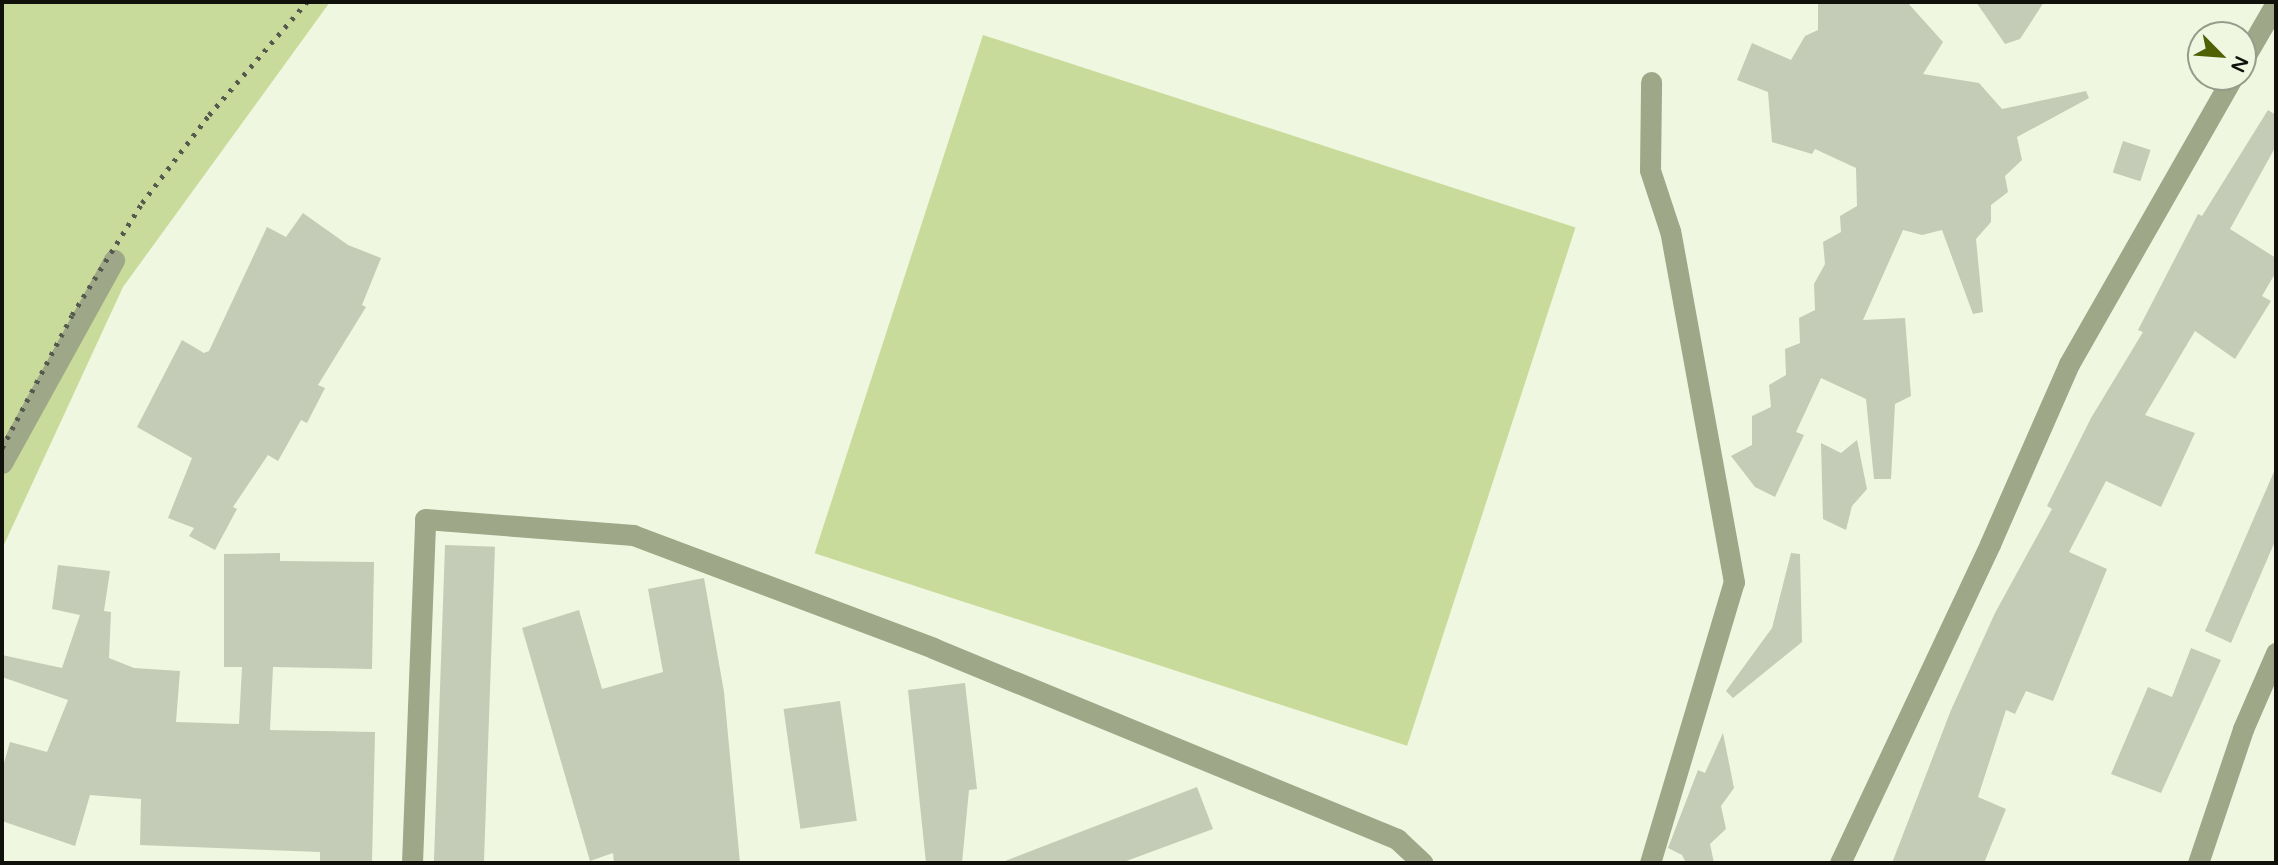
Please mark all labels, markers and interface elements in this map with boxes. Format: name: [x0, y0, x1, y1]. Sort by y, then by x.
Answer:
north arrow: [2187, 21, 2257, 91]
text: N: [2226, 52, 2252, 76]

